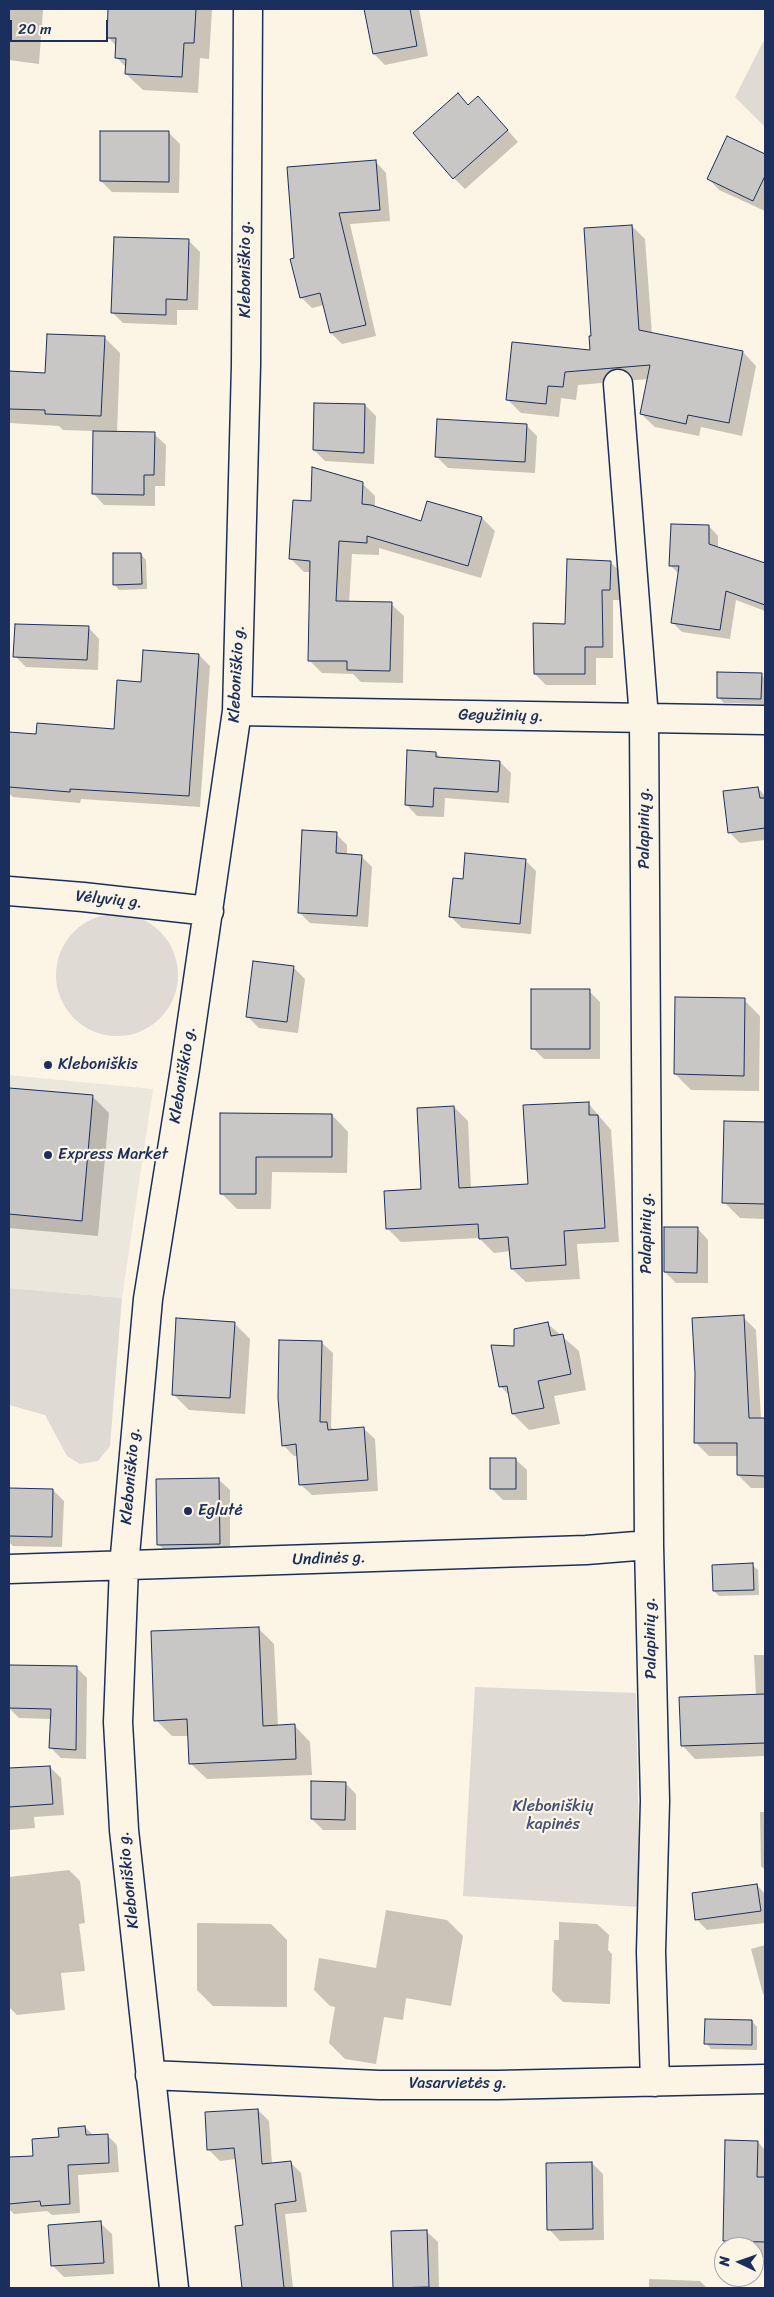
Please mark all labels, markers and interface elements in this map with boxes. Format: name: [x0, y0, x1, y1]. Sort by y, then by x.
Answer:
scale bar: [12, 10, 110, 42]
text: 20 m: [18, 16, 52, 42]
street label: Kleboniškio g.: [236, 220, 256, 318]
street label: Kleboniškio g.: [225, 625, 249, 723]
street label: Gegužinių g.: [458, 706, 544, 726]
street label: Palapinių g.: [635, 787, 655, 869]
street label: Vėlyvių g.: [75, 887, 143, 913]
street label: Kleboniškio g.: [166, 1025, 200, 1125]
place label: Kleboniškis: [58, 1055, 138, 1075]
marker: Kleboniškis: [42, 1059, 54, 1071]
place label: Express Market: [58, 1145, 168, 1165]
marker: Express Market: [42, 1149, 54, 1161]
street label: Palapinių g.: [637, 1192, 657, 1274]
street label: Kleboniškio g.: [117, 1426, 145, 1526]
place label: Eglutė: [198, 1501, 243, 1521]
marker: Eglutė: [182, 1505, 194, 1517]
street label: Undinės g.: [292, 1548, 366, 1570]
street label: Palapinių g.: [641, 1597, 661, 1679]
park label: Kleboniškių kapinės: [512, 1797, 594, 1835]
street label: Kleboniškio g.: [114, 1830, 144, 1930]
street label: Vasarvietės g.: [409, 2074, 507, 2094]
north arrow: [714, 2237, 764, 2287]
text: N: [712, 2256, 737, 2267]

